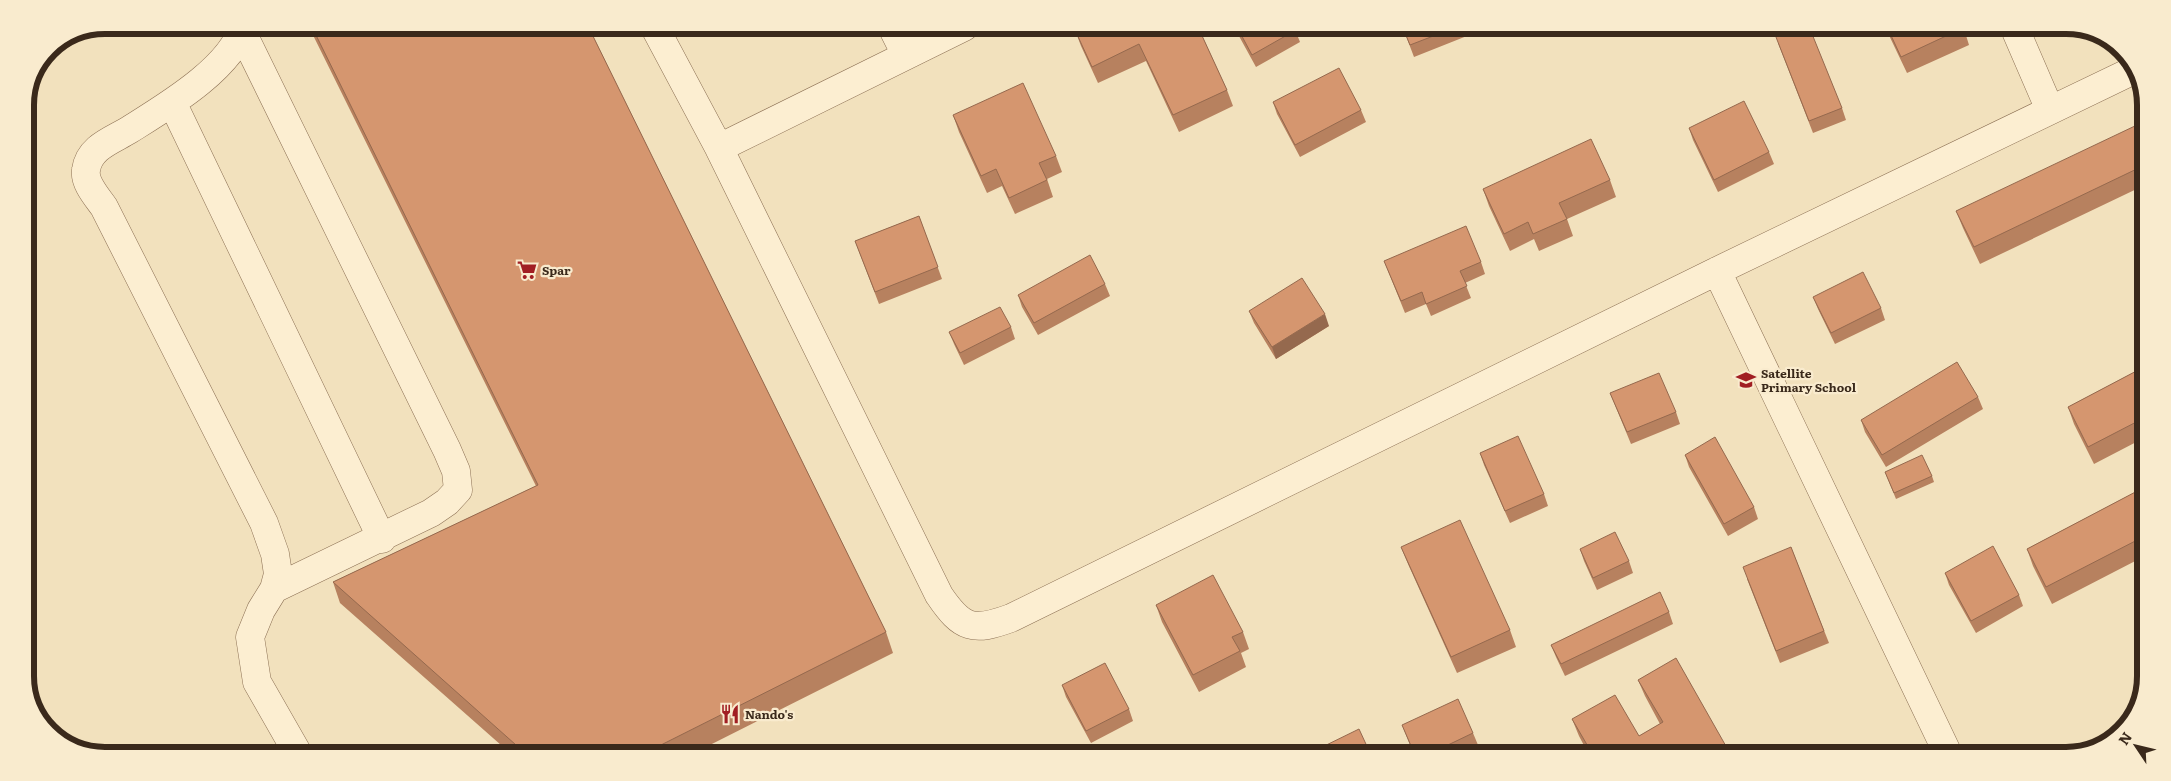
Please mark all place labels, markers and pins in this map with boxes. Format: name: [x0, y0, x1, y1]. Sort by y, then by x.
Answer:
supermarket icon: Spar: [516, 259, 538, 281]
place label: Spar: [542, 261, 571, 279]
place label: Satellite Primary School: [1761, 364, 1857, 396]
school or university icon: Satellite Primary School: [1735, 369, 1757, 391]
restaurant icon: Nando's: [719, 703, 741, 725]
place label: Nando's: [745, 705, 793, 723]

